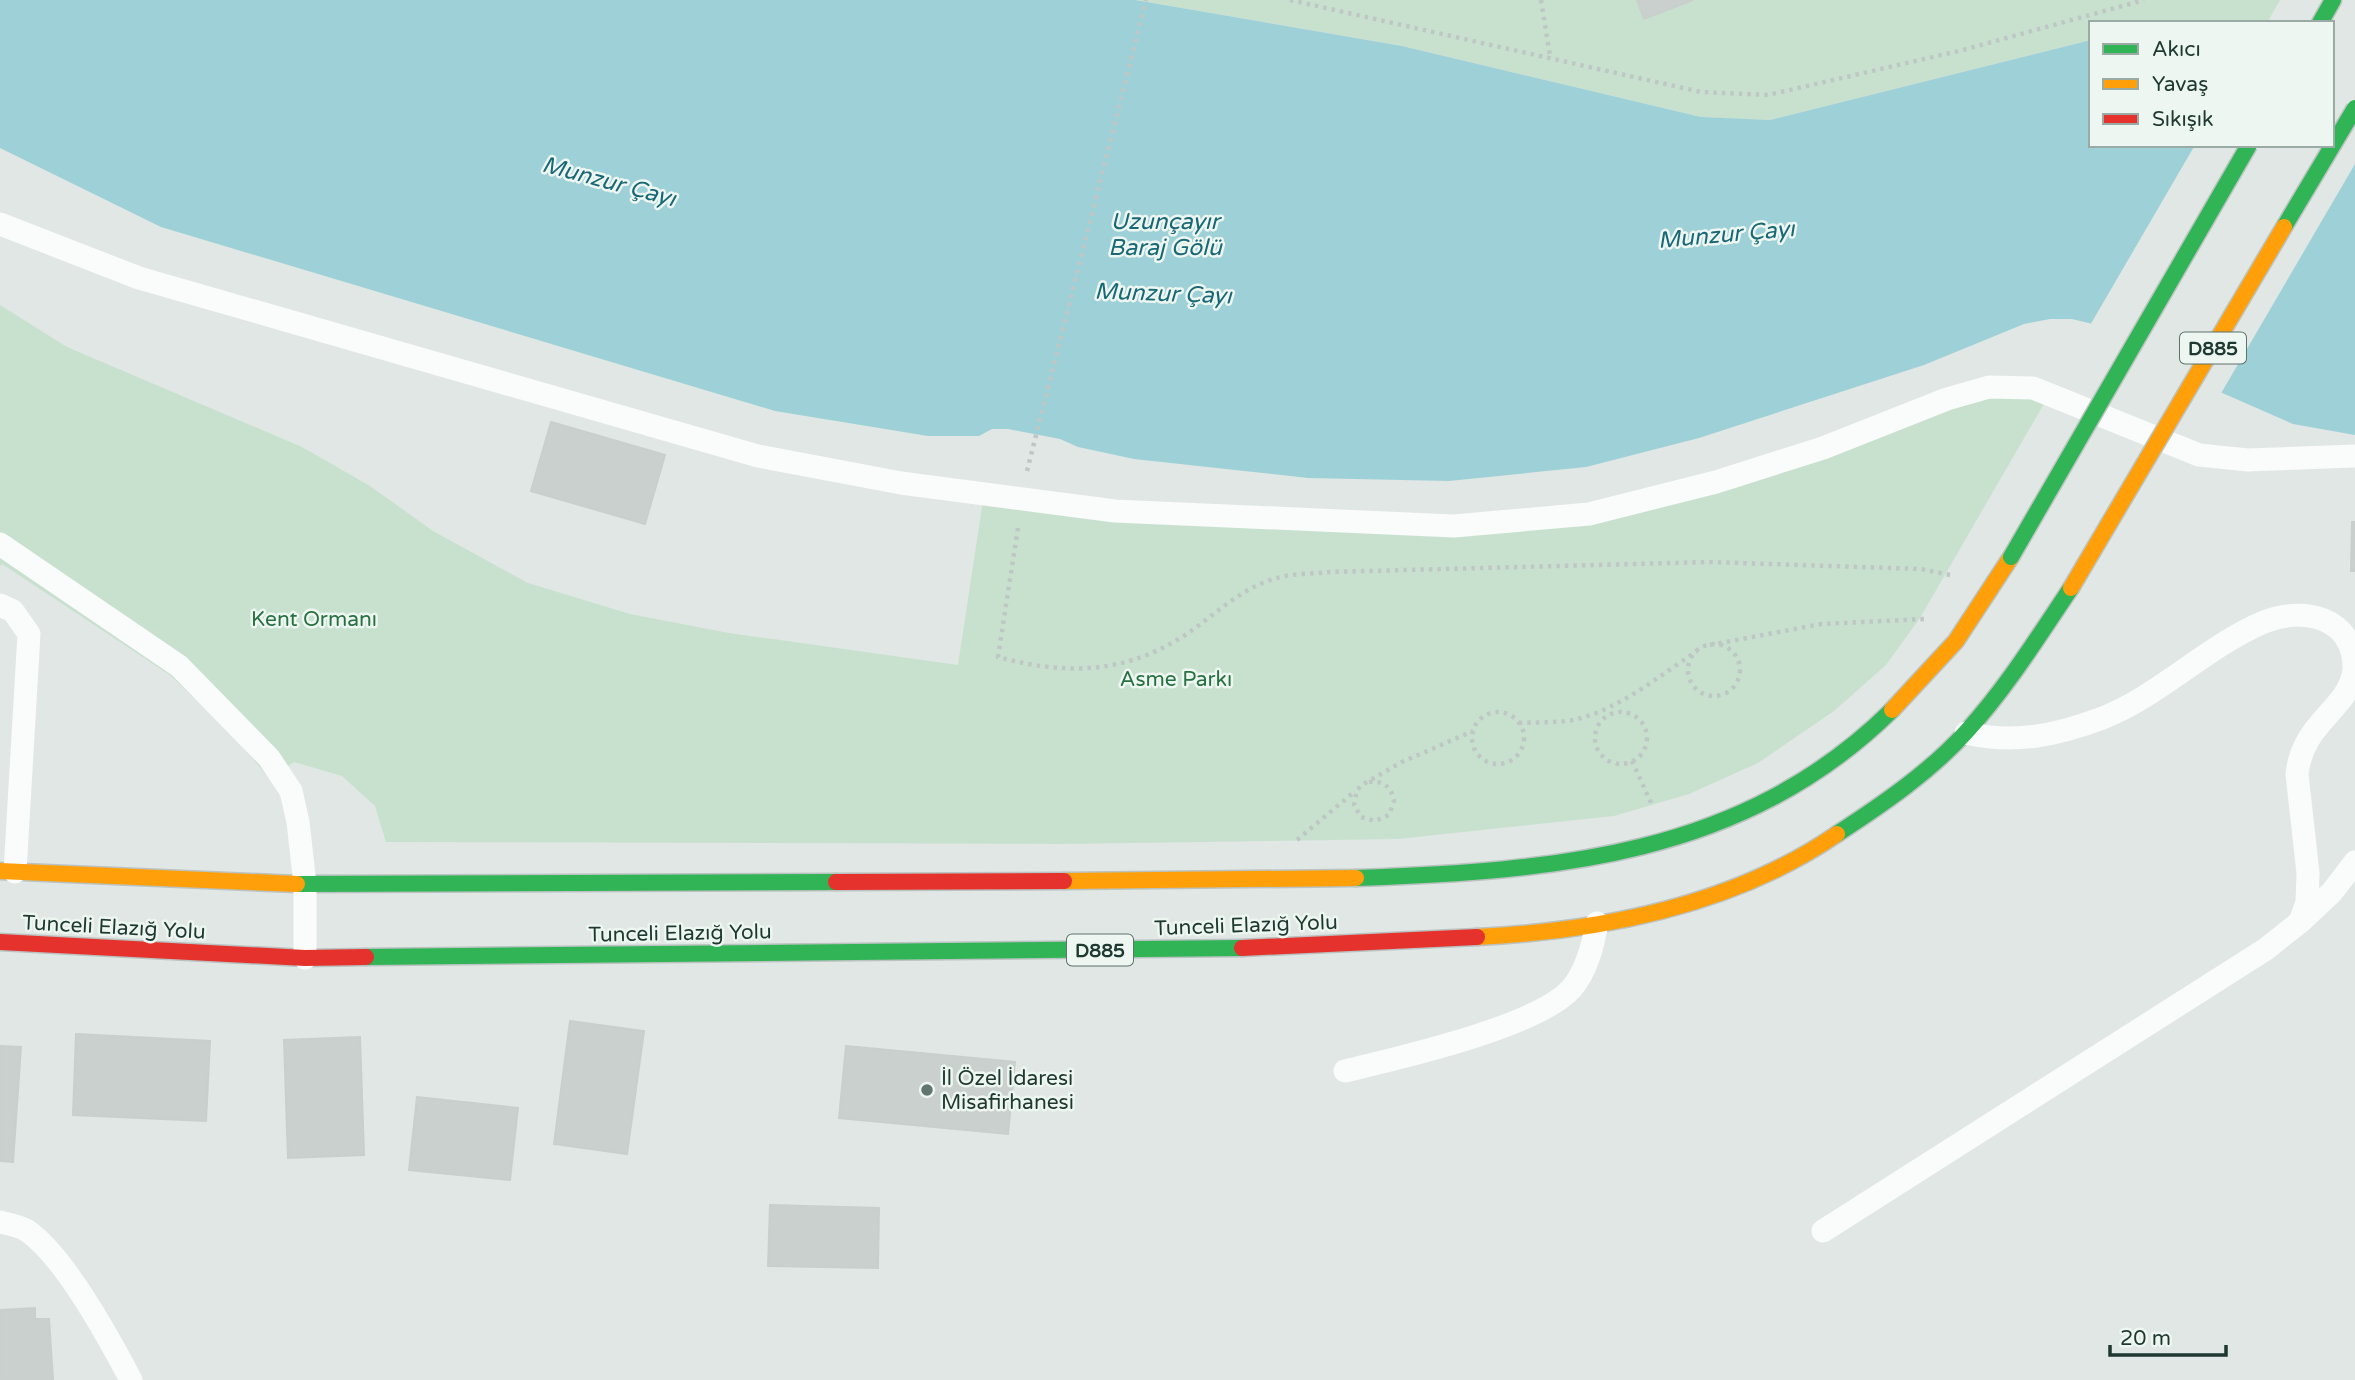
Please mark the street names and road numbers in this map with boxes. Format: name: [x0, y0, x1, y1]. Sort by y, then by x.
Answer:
road number: D885: [2180, 332, 2246, 364]
street label: Tunceli Elazığ Yolu: [22, 910, 206, 945]
street label: Tunceli Elazığ Yolu: [1154, 910, 1338, 941]
street label: Tunceli Elazığ Yolu: [588, 919, 772, 948]
road number: D885: [1067, 934, 1133, 966]

